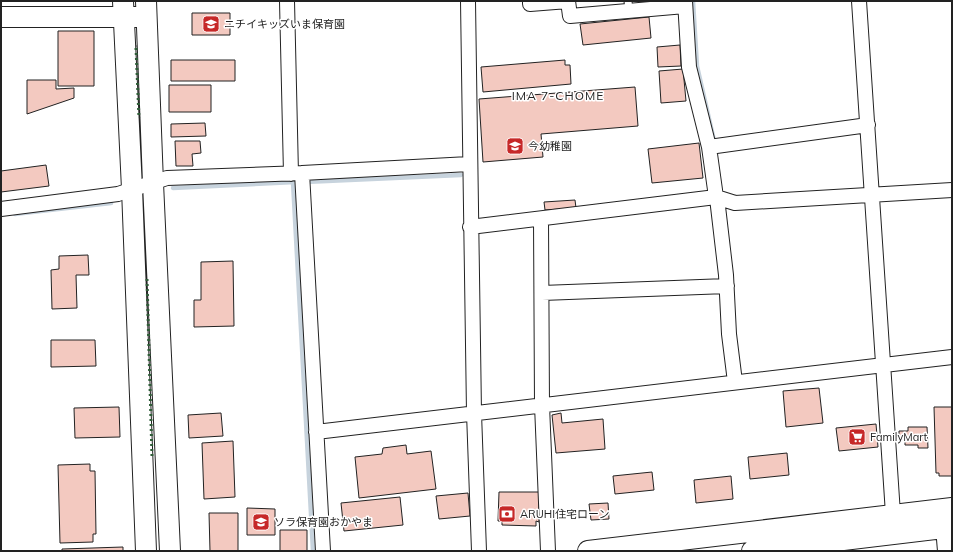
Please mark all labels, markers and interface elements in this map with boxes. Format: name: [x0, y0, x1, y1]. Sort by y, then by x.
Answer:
school or university icon: ニチイキッズいま保育園: [201, 14, 221, 34]
place label: ニチイキッズいま保育園: [224, 17, 345, 31]
district label: IMA 7-CHOME: [512, 88, 604, 103]
school or university icon: 今幼稚園: [505, 136, 525, 156]
place label: 今幼稚園: [528, 139, 572, 153]
supermarket icon: FamilyMart: [847, 427, 867, 447]
place label: FamilyMart: [870, 430, 928, 444]
bank icon: ARUHI住宅ローン: [497, 504, 517, 524]
place label: ARUHI住宅ローン: [520, 507, 609, 521]
school or university icon: ソラ保育園おかやま: [251, 512, 271, 532]
place label: ソラ保育園おかやま: [274, 515, 373, 529]

